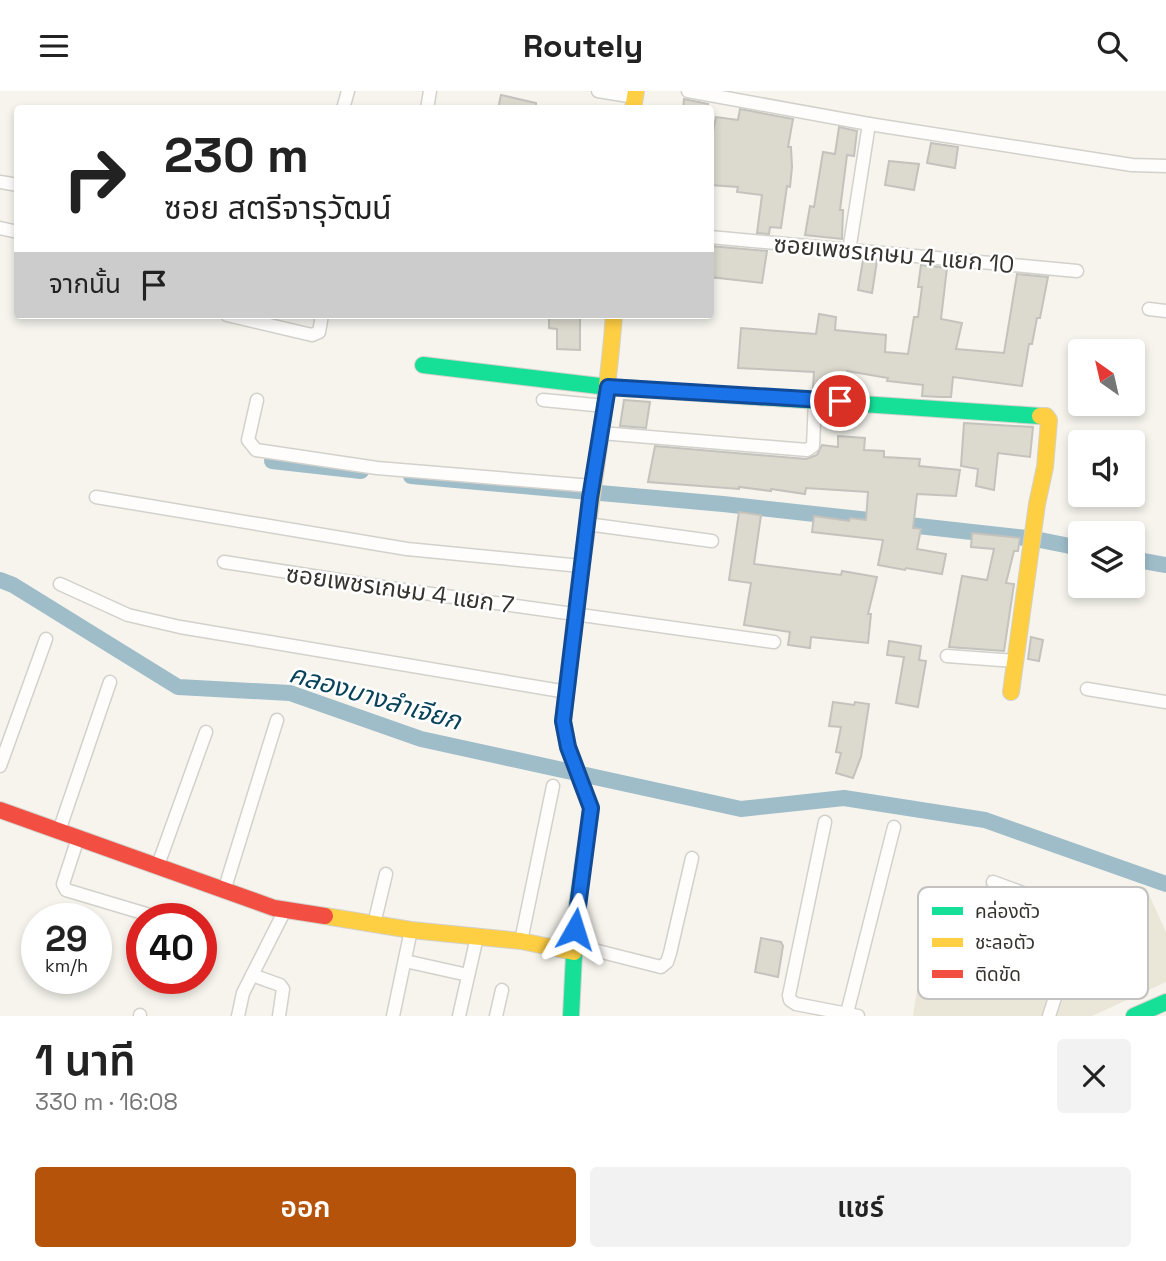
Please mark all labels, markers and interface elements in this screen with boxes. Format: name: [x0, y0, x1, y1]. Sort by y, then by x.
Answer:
text: Routely: [523, 26, 643, 66]
icon: menu: [35, 27, 73, 65]
icon: search: [1093, 27, 1131, 65]
text: 230 m: [164, 124, 309, 186]
icon: right: [49, 133, 140, 224]
text: ซอย สตรีจารุวัฒน์: [164, 188, 392, 228]
street label: ซอยเพชรเกษม 4 แยก 10: [772, 228, 1016, 280]
icon: arrive: [135, 266, 173, 304]
text: จากนั้น: [49, 267, 121, 301]
north arrow: [1068, 339, 1144, 417]
map controls: [1068, 339, 1145, 598]
pin: [810, 371, 870, 431]
icon: arrive: [821, 382, 859, 420]
button: sound: [1068, 430, 1145, 507]
button: layers: [1068, 521, 1145, 598]
street label: ซอยเพชรเกษม 4 แยก 7: [284, 558, 516, 620]
water label: คลองบางลำเจียก: [285, 656, 466, 738]
legend: [918, 887, 1148, 999]
position arrow: [538, 892, 612, 966]
text: คล่องตัว: [975, 899, 1040, 924]
speed limit sign: 40: [126, 903, 217, 994]
text: 29: [45, 917, 88, 961]
text: ชะลอตัว: [975, 930, 1035, 955]
text: km/h: [45, 954, 88, 977]
text: ติดขัด: [975, 962, 1021, 987]
text: 1 นาที: [35, 1034, 136, 1087]
button: close: [1057, 1039, 1131, 1113]
text: 330 m · 16:08: [35, 1087, 178, 1117]
button: ออก: [35, 1167, 576, 1247]
button: แชร์: [590, 1167, 1131, 1247]

